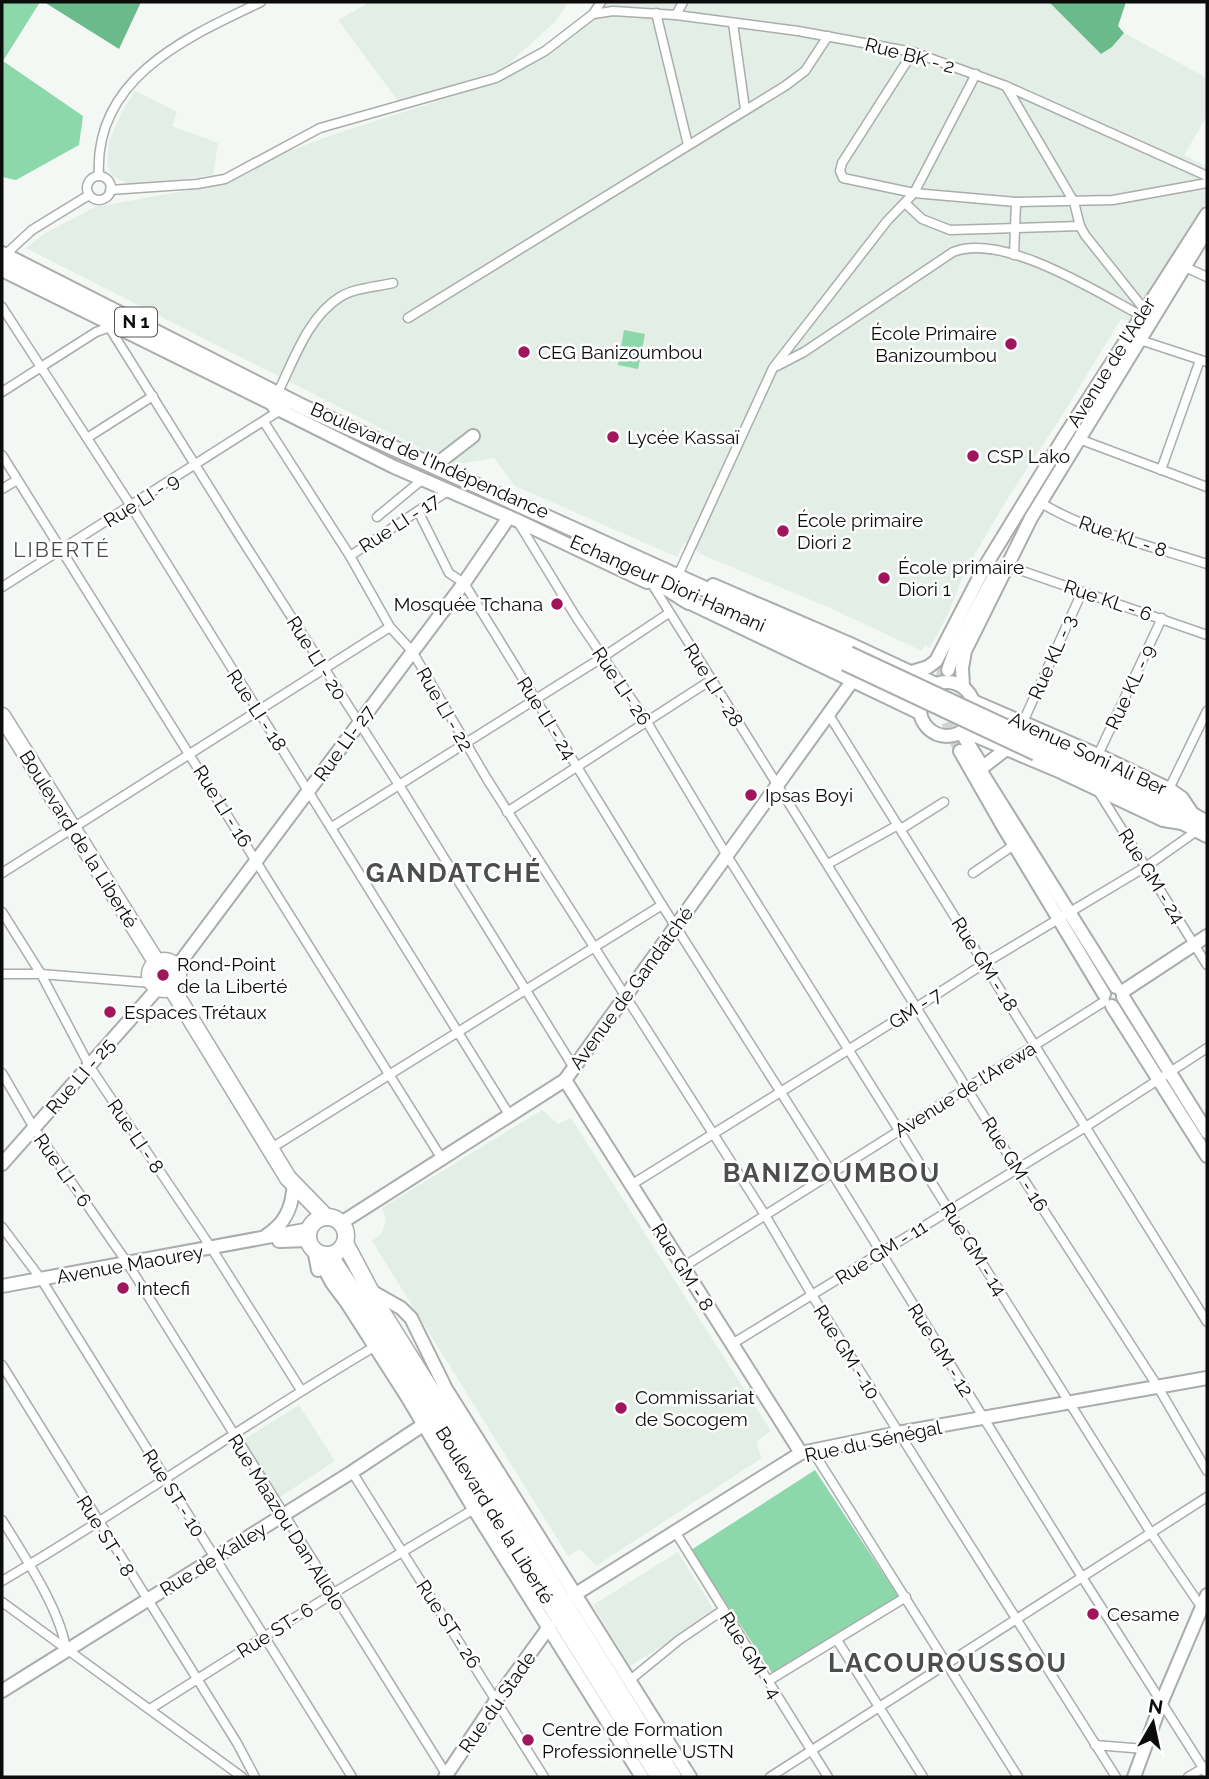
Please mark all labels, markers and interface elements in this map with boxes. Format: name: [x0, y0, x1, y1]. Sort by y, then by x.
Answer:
street label: Rue BK - 2: [863, 32, 957, 78]
street label: Avenue de l'Ader: [1062, 293, 1160, 431]
road number: N 1: [115, 308, 157, 336]
place label: École Primaire Banizoumbou: [871, 322, 997, 366]
marker: École Primaire Banizoumbou: [1003, 336, 1019, 352]
place label: CEG Banizoumbou: [538, 341, 703, 363]
marker: CEG Banizoumbou: [516, 344, 532, 360]
street label: Boulevard de l'Indépendance: [307, 397, 553, 523]
place label: Lycée Kassaï: [627, 426, 740, 448]
marker: Lycée Kassaï: [605, 429, 621, 445]
place label: CSP Lako: [987, 445, 1070, 467]
marker: CSP Lako: [965, 448, 981, 464]
street label: Rue LI - 9: [99, 468, 183, 532]
street label: Rue LI - 17: [355, 489, 443, 557]
place label: École primaire Diori 2: [797, 509, 923, 553]
street label: Rue KL - 8: [1076, 511, 1170, 561]
marker: École primaire Diori 2: [775, 523, 791, 539]
street label: Echangeur Diori Hamani: [567, 530, 769, 636]
district label: LIBERTÉ: [13, 537, 111, 562]
place label: École primaire Diori 1: [898, 556, 1024, 600]
marker: École primaire Diori 1: [876, 570, 892, 586]
street label: Rue KL - 6: [1061, 575, 1155, 625]
place label: Mosquée Tchana: [394, 593, 543, 615]
marker: Mosquée Tchana: [549, 596, 565, 612]
street label: Rue KL - 3: [1024, 611, 1080, 703]
street label: Rue LI - 20: [283, 612, 351, 704]
street label: Rue LI - 28: [680, 639, 748, 731]
street label: Rue KL - 9: [1101, 641, 1159, 733]
street label: Rue LI- 26: [588, 643, 656, 729]
street label: Rue LI - 22: [412, 663, 478, 755]
street label: Rue LI - 18: [223, 665, 291, 755]
street label: Rue LI - 24: [513, 673, 581, 763]
street label: Rue LI- 27: [309, 701, 379, 785]
street label: Avenue Soni Ali Ber: [1006, 707, 1171, 799]
street label: Boulevard de la Liberté: [15, 746, 143, 932]
street label: Rue LI - 16: [189, 761, 257, 851]
place label: Ipsas Boyi: [765, 784, 853, 806]
marker: Ipsas Boyi: [743, 787, 759, 803]
street label: Rue GM - 24: [1114, 824, 1190, 928]
district label: GANDATCHÉ: [366, 858, 542, 888]
street label: Avenue de Gandatché: [565, 903, 697, 1073]
street label: Rue GM - 18: [947, 913, 1023, 1015]
place label: Rond-Point de la Liberté: [177, 953, 287, 997]
marker: Rond-Point de la Liberté: [155, 967, 171, 983]
street label: GM - 7: [885, 983, 945, 1033]
place label: Espaces Trétaux: [124, 1001, 267, 1023]
marker: Espaces Trétaux: [102, 1004, 118, 1020]
street label: Rue LI - 25: [41, 1034, 119, 1118]
street label: Avenue de l'Arewa: [890, 1037, 1040, 1141]
street label: Rue LI - 8: [103, 1095, 169, 1177]
street label: Rue GM - 16: [977, 1113, 1053, 1215]
street label: Rue LI - 6: [30, 1129, 96, 1211]
district label: BANIZOUMBOU: [723, 1158, 941, 1188]
street label: Rue GM - 14: [937, 1198, 1011, 1300]
street label: Rue GM - 11: [831, 1215, 931, 1289]
street label: Rue GM - 8: [647, 1219, 719, 1315]
street label: Avenue Maourey: [55, 1240, 205, 1288]
place label: Intecfi: [137, 1277, 190, 1299]
marker: Intecfi: [115, 1280, 131, 1296]
street label: Rue GM - 12: [904, 1299, 978, 1401]
street label: Rue GM - 10: [809, 1301, 885, 1403]
place label: Commissariat de Socogem: [635, 1386, 755, 1430]
marker: Commissariat de Socogem: [613, 1400, 629, 1416]
street label: Rue du Sénégal: [802, 1416, 944, 1466]
street label: Boulevard de la Liberté: [431, 1422, 559, 1608]
street label: Rue Maazou Dan Allolo: [224, 1430, 350, 1614]
street label: Rue ST - 10: [138, 1445, 210, 1541]
street label: Rue ST - 8: [73, 1492, 139, 1580]
street label: Rue de Kalley: [156, 1517, 270, 1601]
street label: Rue ST - 26: [412, 1576, 486, 1672]
street label: Rue ST- 6: [233, 1598, 317, 1662]
place label: Cesame: [1107, 1603, 1179, 1625]
marker: Cesame: [1085, 1606, 1101, 1622]
street label: Rue GM - 4: [716, 1608, 786, 1702]
street label: Rue du Stade: [454, 1647, 540, 1757]
district label: LACOUROUSSOU: [828, 1648, 1068, 1678]
north arrow: [1118, 1688, 1188, 1758]
text: N: [1147, 1694, 1165, 1718]
place label: Centre de Formation Professionnelle USTN: [542, 1718, 734, 1762]
marker: Centre de Formation Professionnelle USTN: [520, 1732, 536, 1748]

